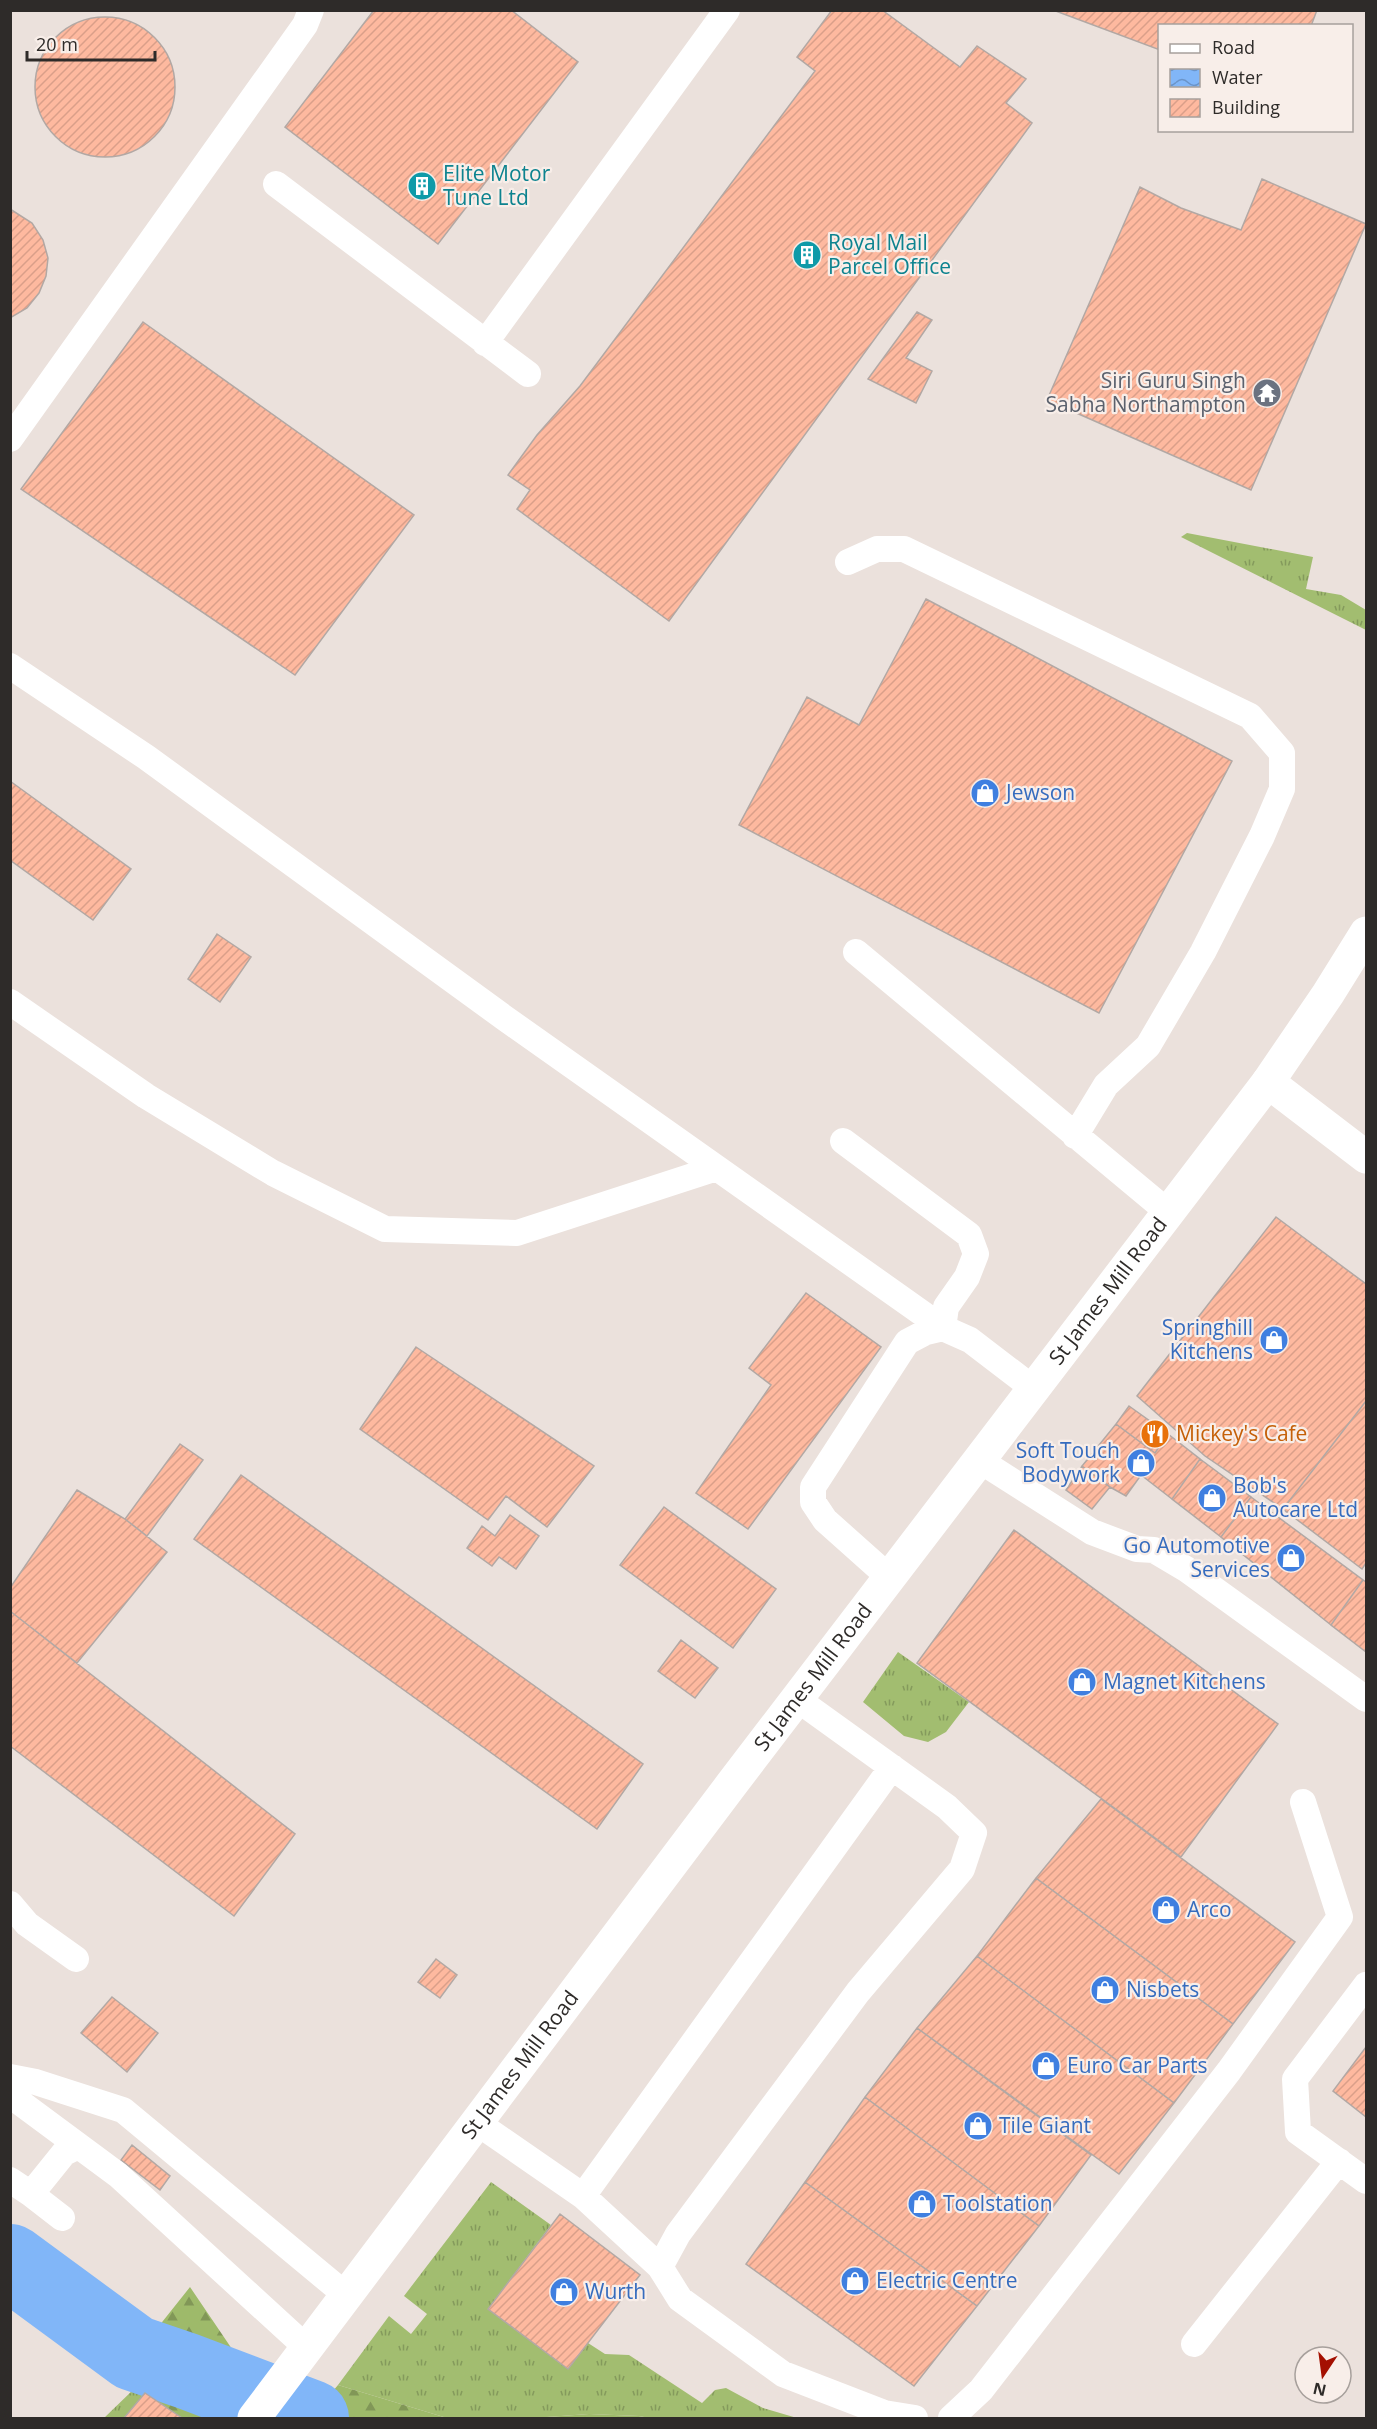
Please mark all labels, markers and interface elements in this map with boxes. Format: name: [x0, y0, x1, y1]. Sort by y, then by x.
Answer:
scale bar: [27, 24, 154, 62]
legend: [1158, 24, 1353, 132]
text: 20 m: [36, 32, 78, 56]
text: Road: [1212, 35, 1255, 59]
text: Water: [1212, 65, 1263, 89]
text: Building: [1212, 95, 1280, 119]
place label: Elite Motor Tune Ltd: [443, 159, 551, 211]
building icon: Elite Motor Tune Ltd: [406, 170, 438, 202]
place label: Royal Mail Parcel Office: [828, 228, 951, 280]
building icon: Royal Mail Parcel Office: [791, 239, 823, 271]
place label: Siri Guru Singh Sabha Northampton: [1046, 366, 1246, 418]
temple icon: Siri Guru Singh Sabha Northampton: [1251, 377, 1283, 409]
shop icon: Jewson: [969, 777, 1001, 809]
place label: Jewson: [1004, 778, 1075, 806]
street label: St James Mill Road: [1042, 1211, 1173, 1370]
place label: Springhill Kitchens: [1162, 1313, 1253, 1365]
shop icon: Springhill Kitchens: [1258, 1324, 1290, 1356]
restaurant icon: Mickey's Cafe: [1139, 1418, 1171, 1450]
place label: Mickey's Cafe: [1176, 1419, 1307, 1447]
place label: Soft Touch Bodywork: [1016, 1436, 1120, 1488]
shop icon: Soft Touch Bodywork: [1125, 1447, 1157, 1479]
place label: Bob's Autocare Ltd: [1233, 1471, 1358, 1523]
shop icon: Bob's Autocare Ltd: [1196, 1482, 1228, 1514]
place label: Go Automotive Services: [1123, 1531, 1270, 1583]
shop icon: Go Automotive Services: [1275, 1542, 1307, 1574]
street label: St James Mill Road: [747, 1597, 878, 1756]
shop icon: Magnet Kitchens: [1066, 1666, 1098, 1698]
place label: Magnet Kitchens: [1103, 1667, 1266, 1695]
shop icon: Arco: [1150, 1894, 1182, 1926]
place label: Arco: [1187, 1895, 1232, 1923]
shop icon: Nisbets: [1089, 1974, 1121, 2006]
place label: Nisbets: [1126, 1975, 1199, 2003]
street label: St James Mill Road: [454, 1985, 584, 2144]
shop icon: Euro Car Parts: [1030, 2050, 1062, 2082]
place label: Euro Car Parts: [1067, 2051, 1208, 2079]
shop icon: Tile Giant: [962, 2110, 994, 2142]
place label: Tile Giant: [999, 2111, 1091, 2139]
shop icon: Toolstation: [906, 2188, 938, 2220]
place label: Toolstation: [943, 2189, 1053, 2217]
shop icon: Electric Centre: [839, 2265, 871, 2297]
place label: Electric Centre: [876, 2266, 1017, 2294]
shop icon: Wurth: [548, 2276, 580, 2308]
place label: Wurth: [585, 2277, 646, 2305]
north arrow: [1293, 2345, 1353, 2405]
text: N: [1311, 2377, 1328, 2402]

